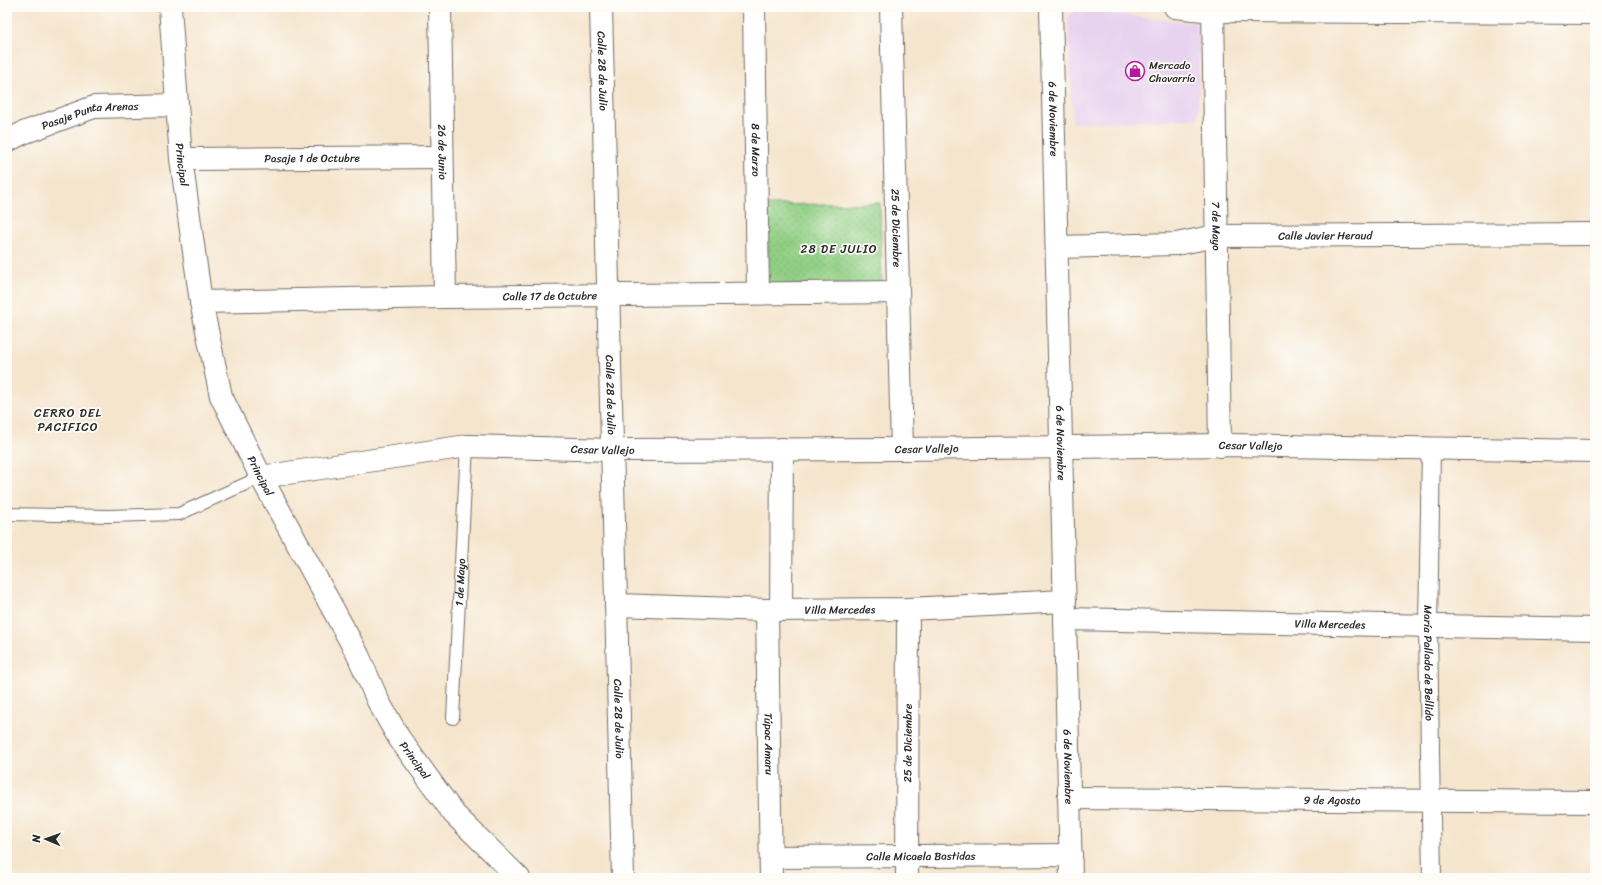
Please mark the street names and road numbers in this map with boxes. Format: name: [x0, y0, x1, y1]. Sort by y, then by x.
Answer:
street label: Calle 28 de Julio: [592, 31, 613, 112]
street label: 6 de Noviembre: [1043, 81, 1064, 157]
street label: Pasaje Punta Arenas: [39, 96, 140, 135]
street label: 8 de Marzo: [746, 123, 766, 177]
street label: 26 de Junio: [433, 124, 452, 180]
street label: Principal: [170, 142, 194, 188]
street label: Pasaje 1 de Octubre: [264, 148, 361, 168]
street label: 25 de Diciembre: [886, 188, 907, 268]
street label: 7 de Mayo: [1207, 201, 1226, 251]
street label: Calle Javier Heraud: [1278, 226, 1373, 245]
street label: Calle 17 de Octubre: [503, 286, 598, 306]
street label: Calle 28 de Julio: [600, 355, 621, 436]
street label: 6 de Noviembre: [1051, 405, 1071, 481]
street label: Cesar Vallejo: [1219, 435, 1283, 455]
street label: Cesar Vallejo: [571, 439, 635, 460]
street label: Cesar Vallejo: [895, 439, 959, 459]
street label: Principal: [242, 452, 280, 500]
street label: 1 de Mayo: [449, 557, 471, 606]
street label: Villa Mercedes: [805, 600, 876, 619]
street label: María Pallado de Bellido: [1418, 605, 1439, 722]
street label: Villa Mercedes: [1294, 614, 1366, 634]
street label: Calle 28 de Julio: [608, 679, 629, 759]
street label: 25 de Diciembre: [898, 703, 917, 782]
street label: Túpac Amaru: [759, 713, 779, 775]
street label: 6 de Noviembre: [1058, 729, 1079, 805]
street label: Principal: [395, 737, 436, 784]
street label: 9 de Agosto: [1303, 790, 1361, 810]
street label: Calle Micaela Bastidas: [866, 846, 977, 866]

